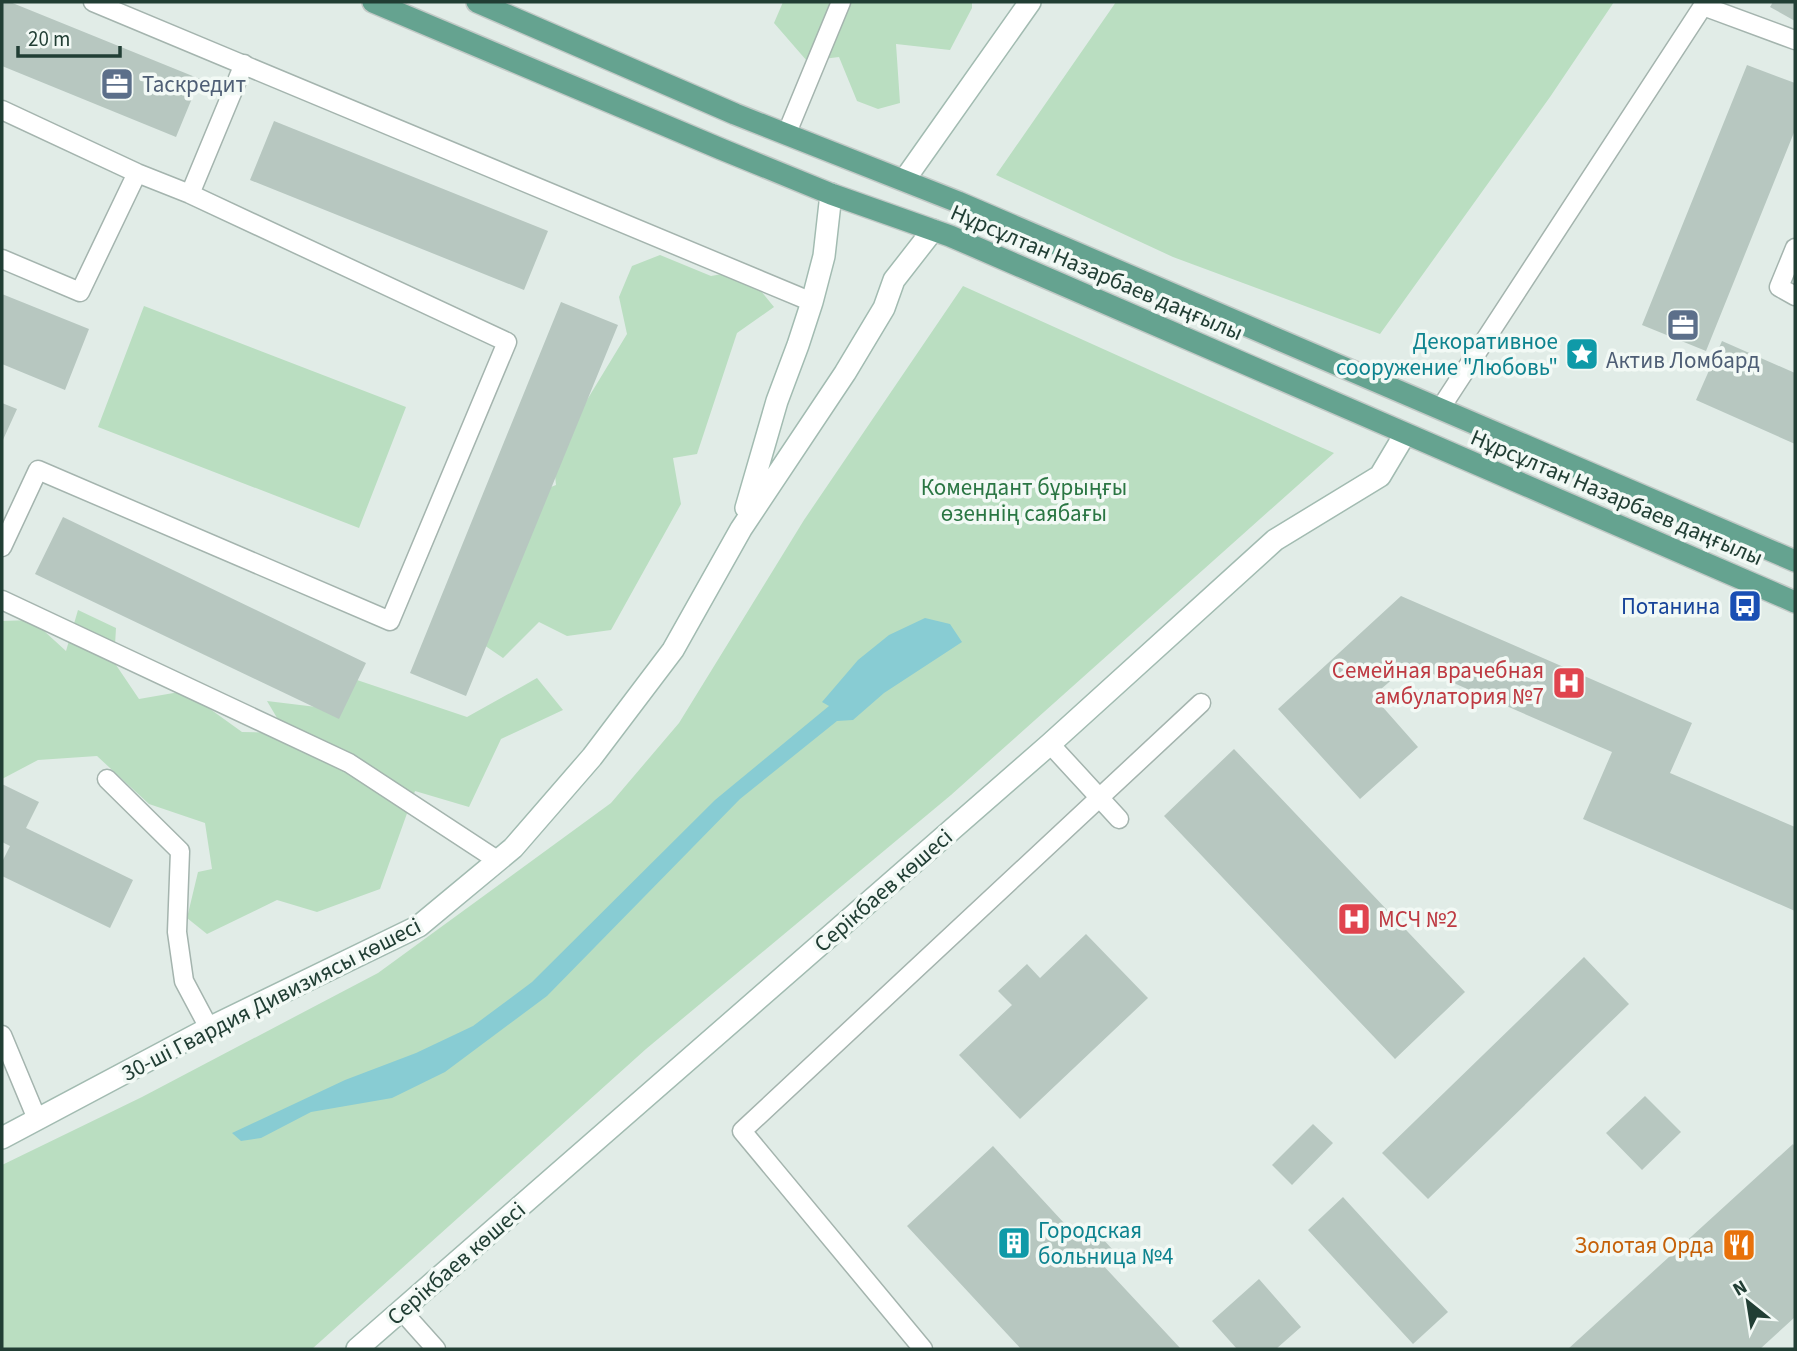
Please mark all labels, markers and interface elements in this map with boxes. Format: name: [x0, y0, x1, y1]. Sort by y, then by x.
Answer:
scale bar: [18, 14, 119, 58]
text: 20 m: [28, 24, 70, 54]
office icon: Таскредит: [98, 65, 136, 103]
place label: Таскредит: [142, 68, 246, 101]
street label: Нұрсұлтан Назарбаев даңғылы: [946, 196, 1248, 349]
office icon: Актив Ломбард: [1664, 306, 1702, 344]
place label: Декоративное сооружение "Любовь": [1336, 325, 1558, 384]
place icon: Декоративное сооружение "Любовь": [1563, 335, 1601, 373]
place label: Актив Ломбард: [1606, 344, 1760, 377]
street label: Нұрсұлтан Назарбаев даңғылы: [1466, 421, 1768, 574]
park label: Комендант бұрыңғы өзеннің саябағы: [921, 471, 1127, 530]
bus stop icon: Потанина: [1726, 587, 1764, 625]
place label: Потанина: [1621, 590, 1720, 623]
place label: Семейная врачебная амбулатория №7: [1332, 654, 1544, 713]
hospital icon: Семейная врачебная амбулатория №7: [1550, 664, 1588, 702]
street label: Серікбаев көшесі: [807, 821, 960, 960]
hospital icon: МСЧ №2: [1335, 900, 1373, 938]
place label: МСЧ №2: [1378, 903, 1458, 936]
street label: 30-ші Гвардия Дивизиясы көшесі: [116, 909, 427, 1090]
street label: Серікбаев көшесі: [380, 1194, 533, 1333]
place label: Городская больница №4: [1038, 1214, 1174, 1273]
building icon: Городская больница №4: [995, 1224, 1033, 1262]
restaurant icon: Золотая Орда: [1720, 1226, 1758, 1264]
place label: Золотая Орда: [1575, 1229, 1714, 1262]
north arrow: [1713, 1267, 1783, 1337]
text: N: [1728, 1274, 1752, 1303]

